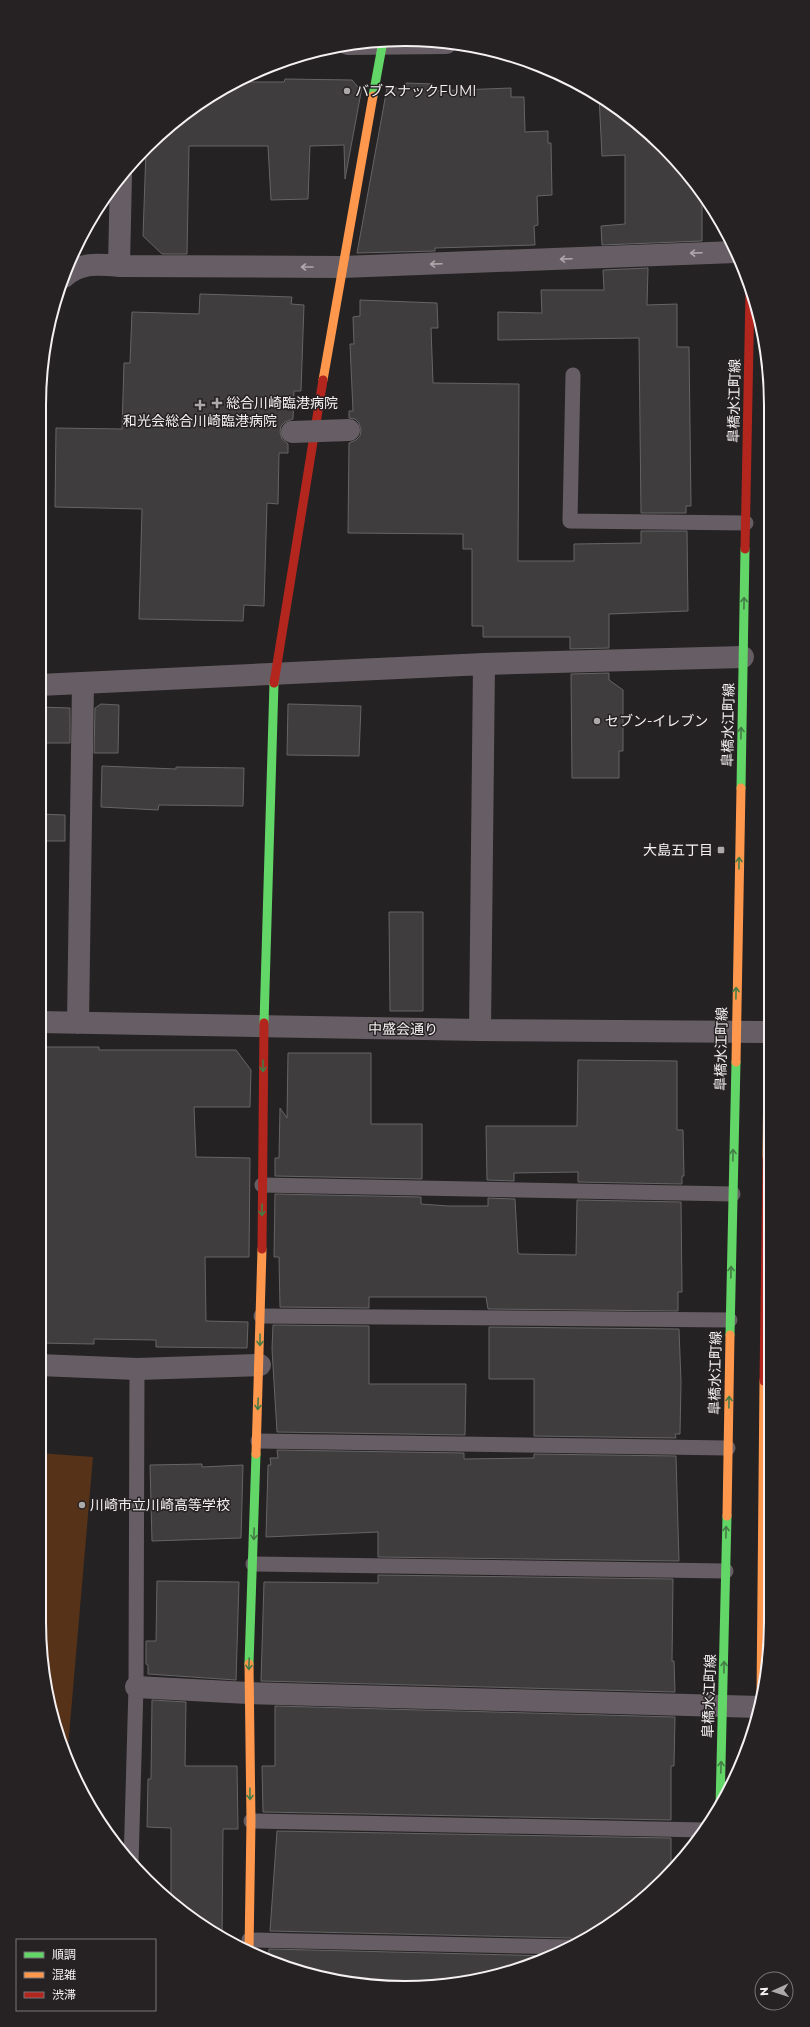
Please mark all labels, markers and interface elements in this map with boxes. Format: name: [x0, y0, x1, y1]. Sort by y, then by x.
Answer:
place label: バブスナックFUMI: [355, 82, 477, 100]
marker: バブスナックFUMI: [342, 86, 352, 96]
one-way arrow: [690, 250, 703, 257]
one-way arrow: [560, 255, 573, 262]
one-way arrow: [430, 260, 443, 267]
one-way arrow: [301, 263, 314, 271]
street label: 皐橋水江町線: [724, 359, 744, 443]
place label: 総合川崎臨港病院: [226, 394, 338, 412]
marker: 総合川崎臨港病院: [211, 397, 223, 409]
marker: 和光会総合川崎臨港病院: [194, 399, 206, 411]
place label: 和光会総合川崎臨港病院: [123, 412, 277, 430]
one-way arrow: [740, 597, 748, 610]
street label: 皐橋水江町線: [718, 683, 738, 767]
place label: セブン-イレブン: [605, 712, 708, 730]
marker: セブン-イレブン: [592, 716, 602, 726]
one-way arrow: [738, 727, 745, 740]
place label: 大島五丁目: [643, 841, 713, 859]
marker: 大島五丁目: [716, 845, 726, 855]
one-way arrow: [735, 857, 743, 870]
one-way arrow: [732, 987, 740, 1000]
street label: 皐橋水江町線: [711, 1007, 731, 1091]
street label: 中盛会通り: [368, 1019, 438, 1039]
one-way arrow: [259, 1059, 267, 1072]
one-way arrow: [729, 1149, 737, 1162]
one-way arrow: [258, 1203, 266, 1216]
one-way arrow: [727, 1266, 735, 1279]
street label: 皐橋水江町線: [705, 1331, 725, 1415]
one-way arrow: [256, 1333, 264, 1346]
one-way arrow: [725, 1396, 733, 1409]
one-way arrow: [255, 1397, 262, 1410]
place label: 川崎市立川崎高等学校: [90, 1496, 230, 1514]
marker: 川崎市立川崎高等学校: [77, 1500, 87, 1510]
one-way arrow: [723, 1526, 730, 1539]
one-way arrow: [250, 1527, 258, 1540]
street label: 皐橋水江町線: [699, 1654, 719, 1738]
one-way arrow: [246, 1657, 253, 1670]
one-way arrow: [720, 1661, 728, 1674]
one-way arrow: [717, 1761, 725, 1774]
one-way arrow: [246, 1787, 254, 1800]
legend: [16, 1939, 156, 2011]
text: 順調: [52, 1947, 76, 1962]
text: 混雑: [52, 1967, 76, 1982]
north arrow: [754, 1971, 794, 2011]
text: 渋滞: [52, 1987, 76, 2002]
text: N: [757, 1987, 771, 1996]

